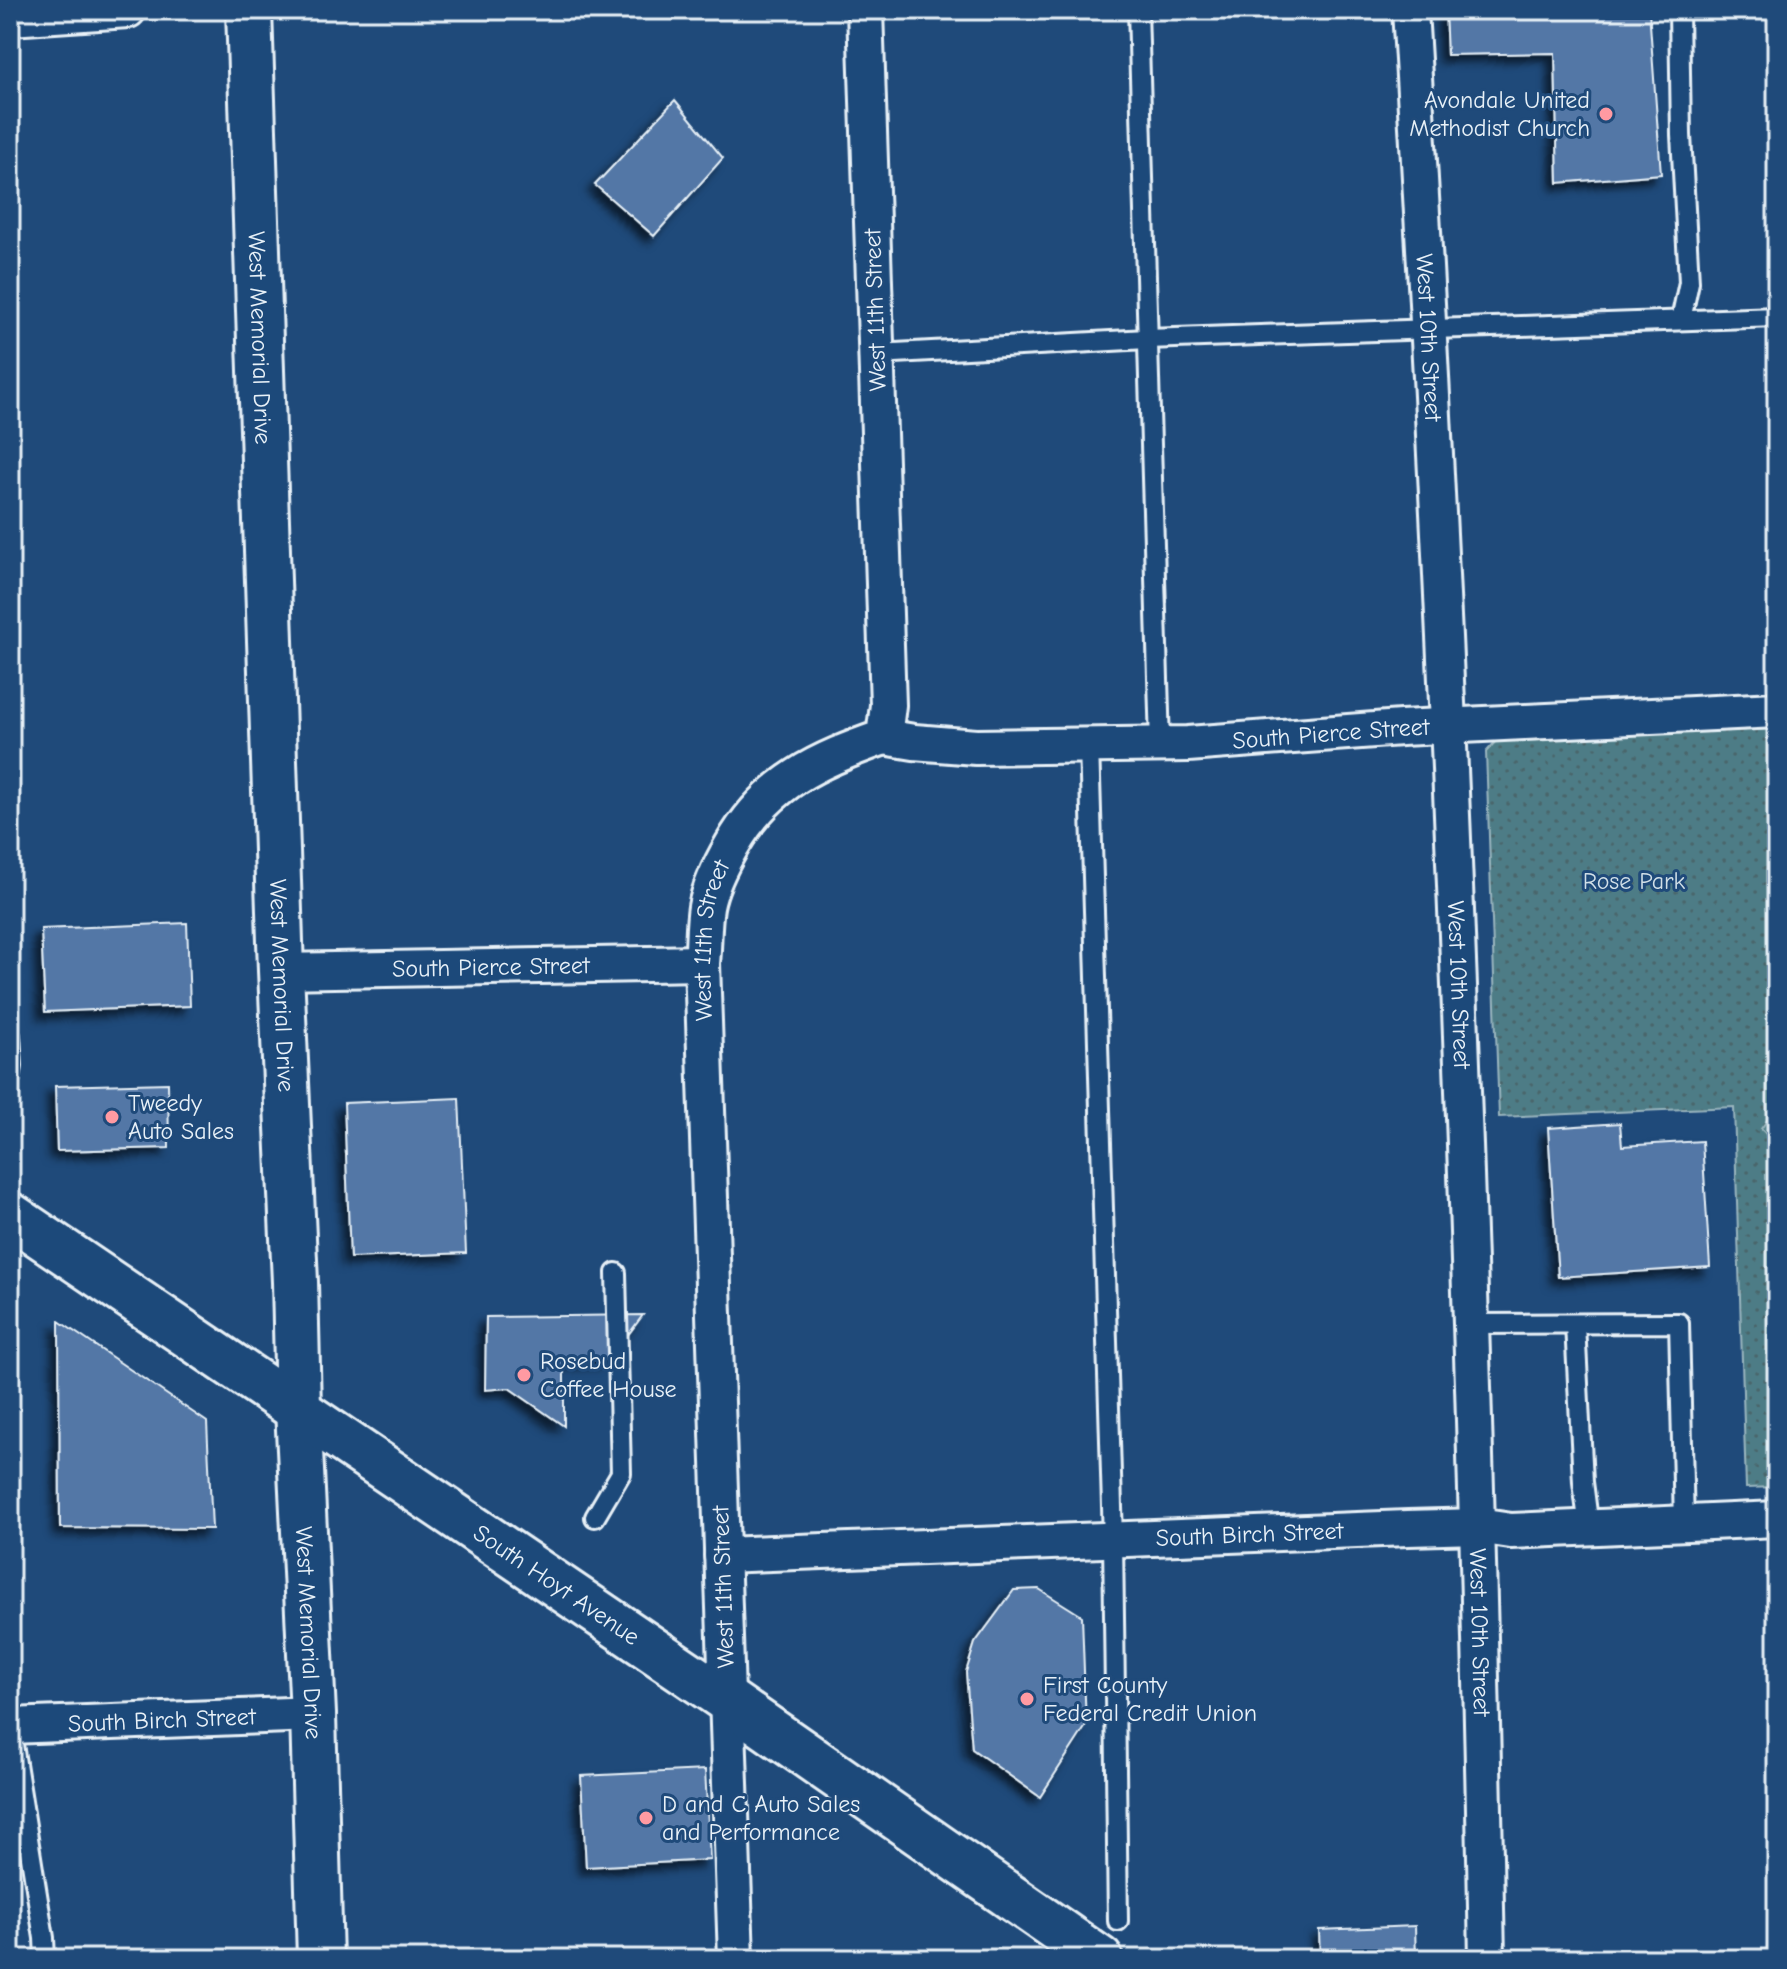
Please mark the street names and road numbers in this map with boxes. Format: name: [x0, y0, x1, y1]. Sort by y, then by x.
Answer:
street label: West 11th Street: [858, 227, 892, 392]
street label: West Memorial Drive: [242, 231, 277, 445]
street label: West 10th Street: [1410, 253, 1447, 423]
street label: South Pierce Street: [1231, 713, 1431, 755]
street label: West 11th Street: [688, 854, 736, 1022]
street label: West Memorial Drive: [264, 878, 300, 1093]
street label: West 10th Street: [1442, 900, 1476, 1070]
street label: South Pierce Street: [392, 951, 591, 983]
street label: West 11th Street: [706, 1504, 740, 1669]
street label: South Birch Street: [1155, 1517, 1345, 1552]
street label: South Hoyt Avenue: [468, 1519, 645, 1651]
street label: West Memorial Drive: [290, 1526, 328, 1740]
street label: West 10th Street: [1464, 1548, 1496, 1718]
street label: South Birch Street: [68, 1702, 257, 1738]

